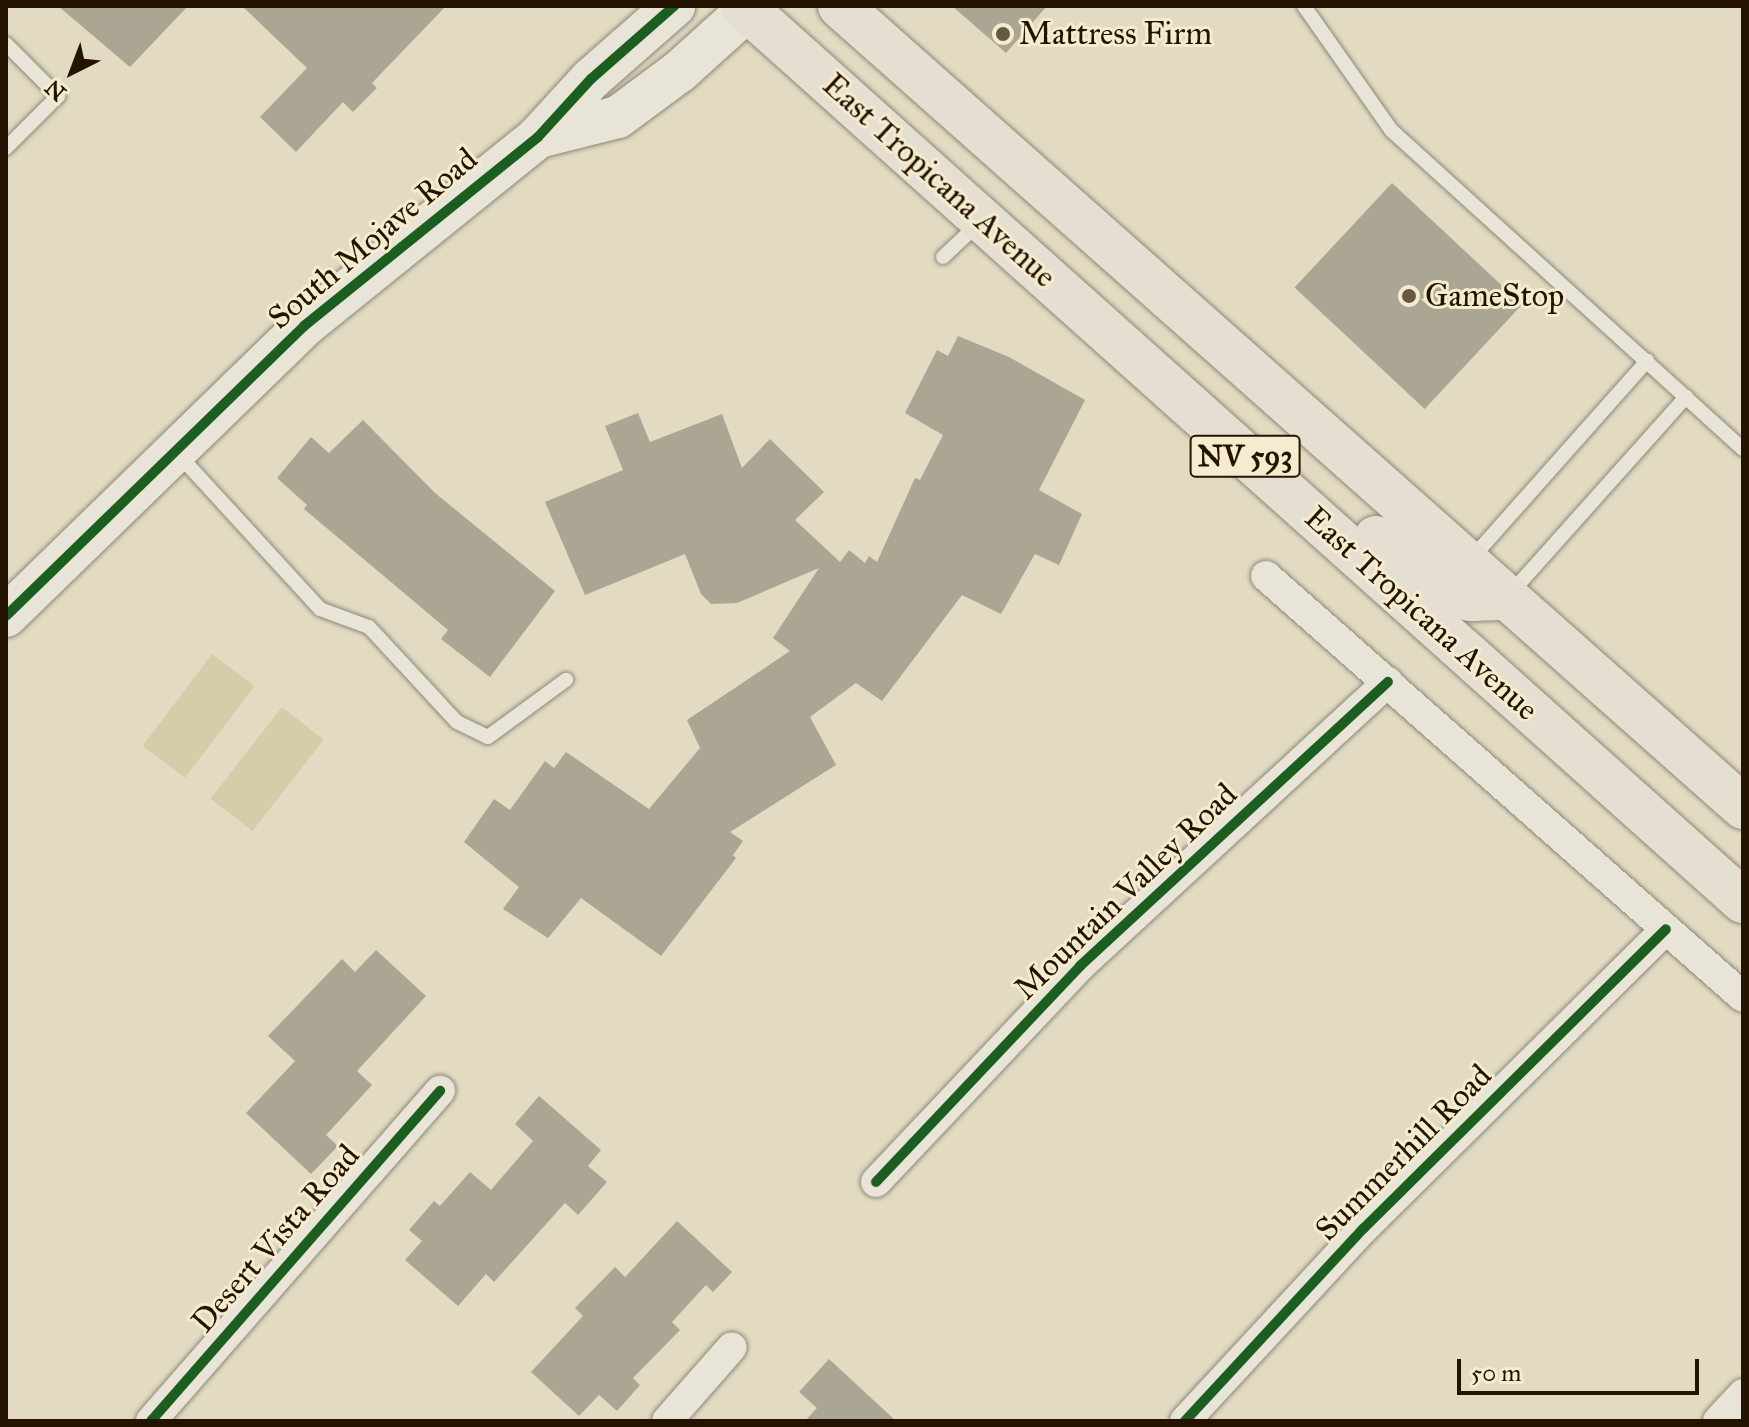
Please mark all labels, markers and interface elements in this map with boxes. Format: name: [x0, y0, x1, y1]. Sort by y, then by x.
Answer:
place label: Mattress Firm: [1019, 15, 1212, 53]
marker: Mattress Firm: [994, 25, 1012, 43]
north arrow: [32, 32, 112, 112]
street label: East Tropicana Avenue: [814, 66, 1064, 296]
text: N: [40, 74, 72, 106]
street label: South Mojave Road: [261, 140, 485, 338]
place label: GameStop: [1425, 277, 1564, 315]
marker: GameStop: [1400, 287, 1418, 305]
road number: NV 593: [1189, 430, 1301, 482]
street label: East Tropicana Avenue: [1296, 499, 1546, 729]
street label: Mountain Valley Road: [1007, 776, 1245, 1008]
street label: Summerhill Road: [1308, 1057, 1500, 1249]
street label: Desert Vista Road: [184, 1137, 368, 1341]
scale bar: [1461, 1343, 1703, 1393]
text: 50 m: [1471, 1358, 1521, 1388]

